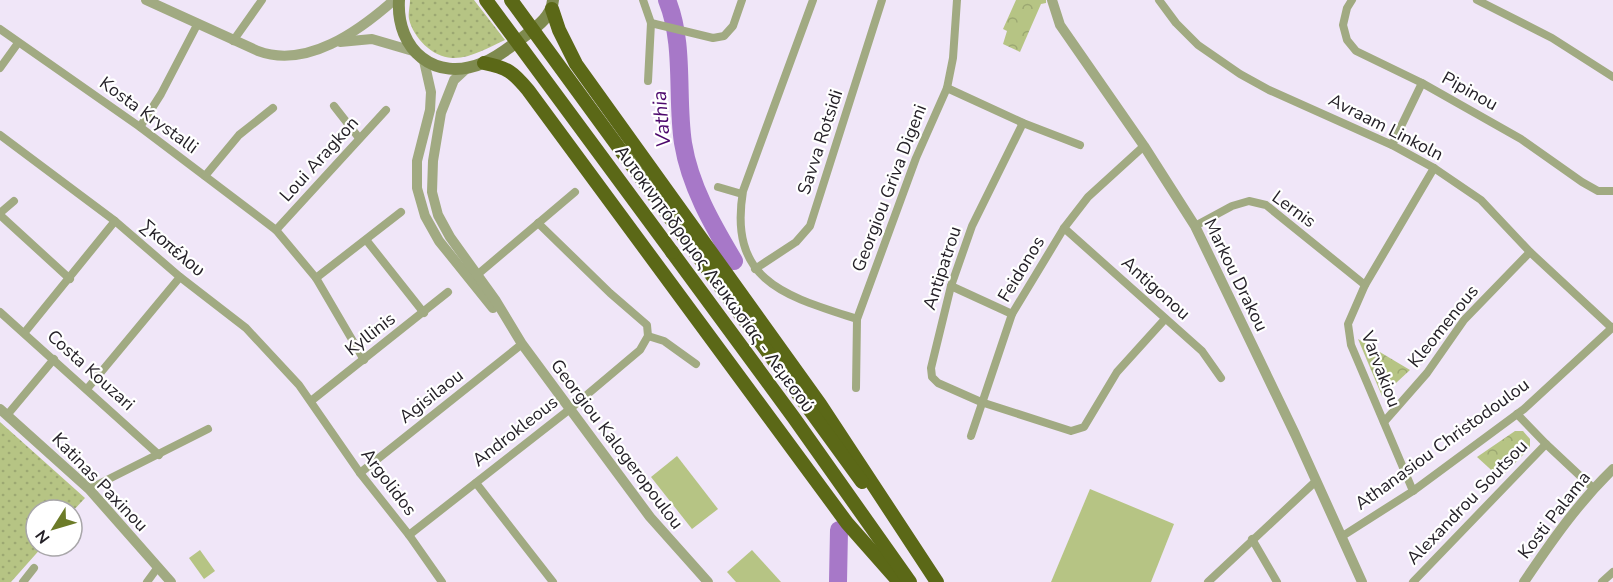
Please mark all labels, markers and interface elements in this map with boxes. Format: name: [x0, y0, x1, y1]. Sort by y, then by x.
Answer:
street label: Pipinou: [1438, 66, 1502, 116]
street label: Kosta Krystalli: [95, 71, 203, 159]
street label: Savva Rotsidi: [792, 86, 848, 198]
street label: Avraam Linkoln: [1324, 88, 1448, 166]
water label: Vathia: [646, 89, 677, 148]
street label: Georgiou Griva Digeni: [846, 101, 932, 275]
street label: Loui Aragkon: [274, 111, 364, 207]
street label: Αυτοκινητόδρομος Λευκωσίας - Λεμεσού: [610, 141, 820, 417]
street label: Lernis: [1267, 185, 1321, 233]
street label: Σκοπέλου: [136, 214, 210, 282]
street label: Markou Drakou: [1198, 214, 1274, 336]
street label: Antipatrou: [917, 223, 967, 313]
street label: Feidonos: [992, 232, 1050, 306]
street label: Antigonou: [1116, 251, 1196, 325]
street label: Kleomenous: [1402, 280, 1484, 372]
street label: Kyllinis: [340, 307, 400, 361]
street label: Costa Kouzari: [42, 324, 140, 416]
street label: Varvakiou: [1355, 327, 1407, 411]
street label: Georgiou Kalogeropoulou: [545, 354, 689, 534]
street label: Agisilaou: [394, 363, 468, 429]
street label: Athanasiou Christodoulou: [1350, 373, 1534, 515]
street label: Androkleous: [467, 390, 563, 472]
street label: Katinas Paxinou: [47, 427, 153, 537]
street label: Alexandrou Soutsou: [1401, 434, 1533, 570]
street label: Argolidos: [356, 443, 422, 521]
street label: Kosti Palama: [1512, 466, 1596, 564]
north arrow: [24, 498, 84, 558]
text: N: [30, 525, 55, 548]

